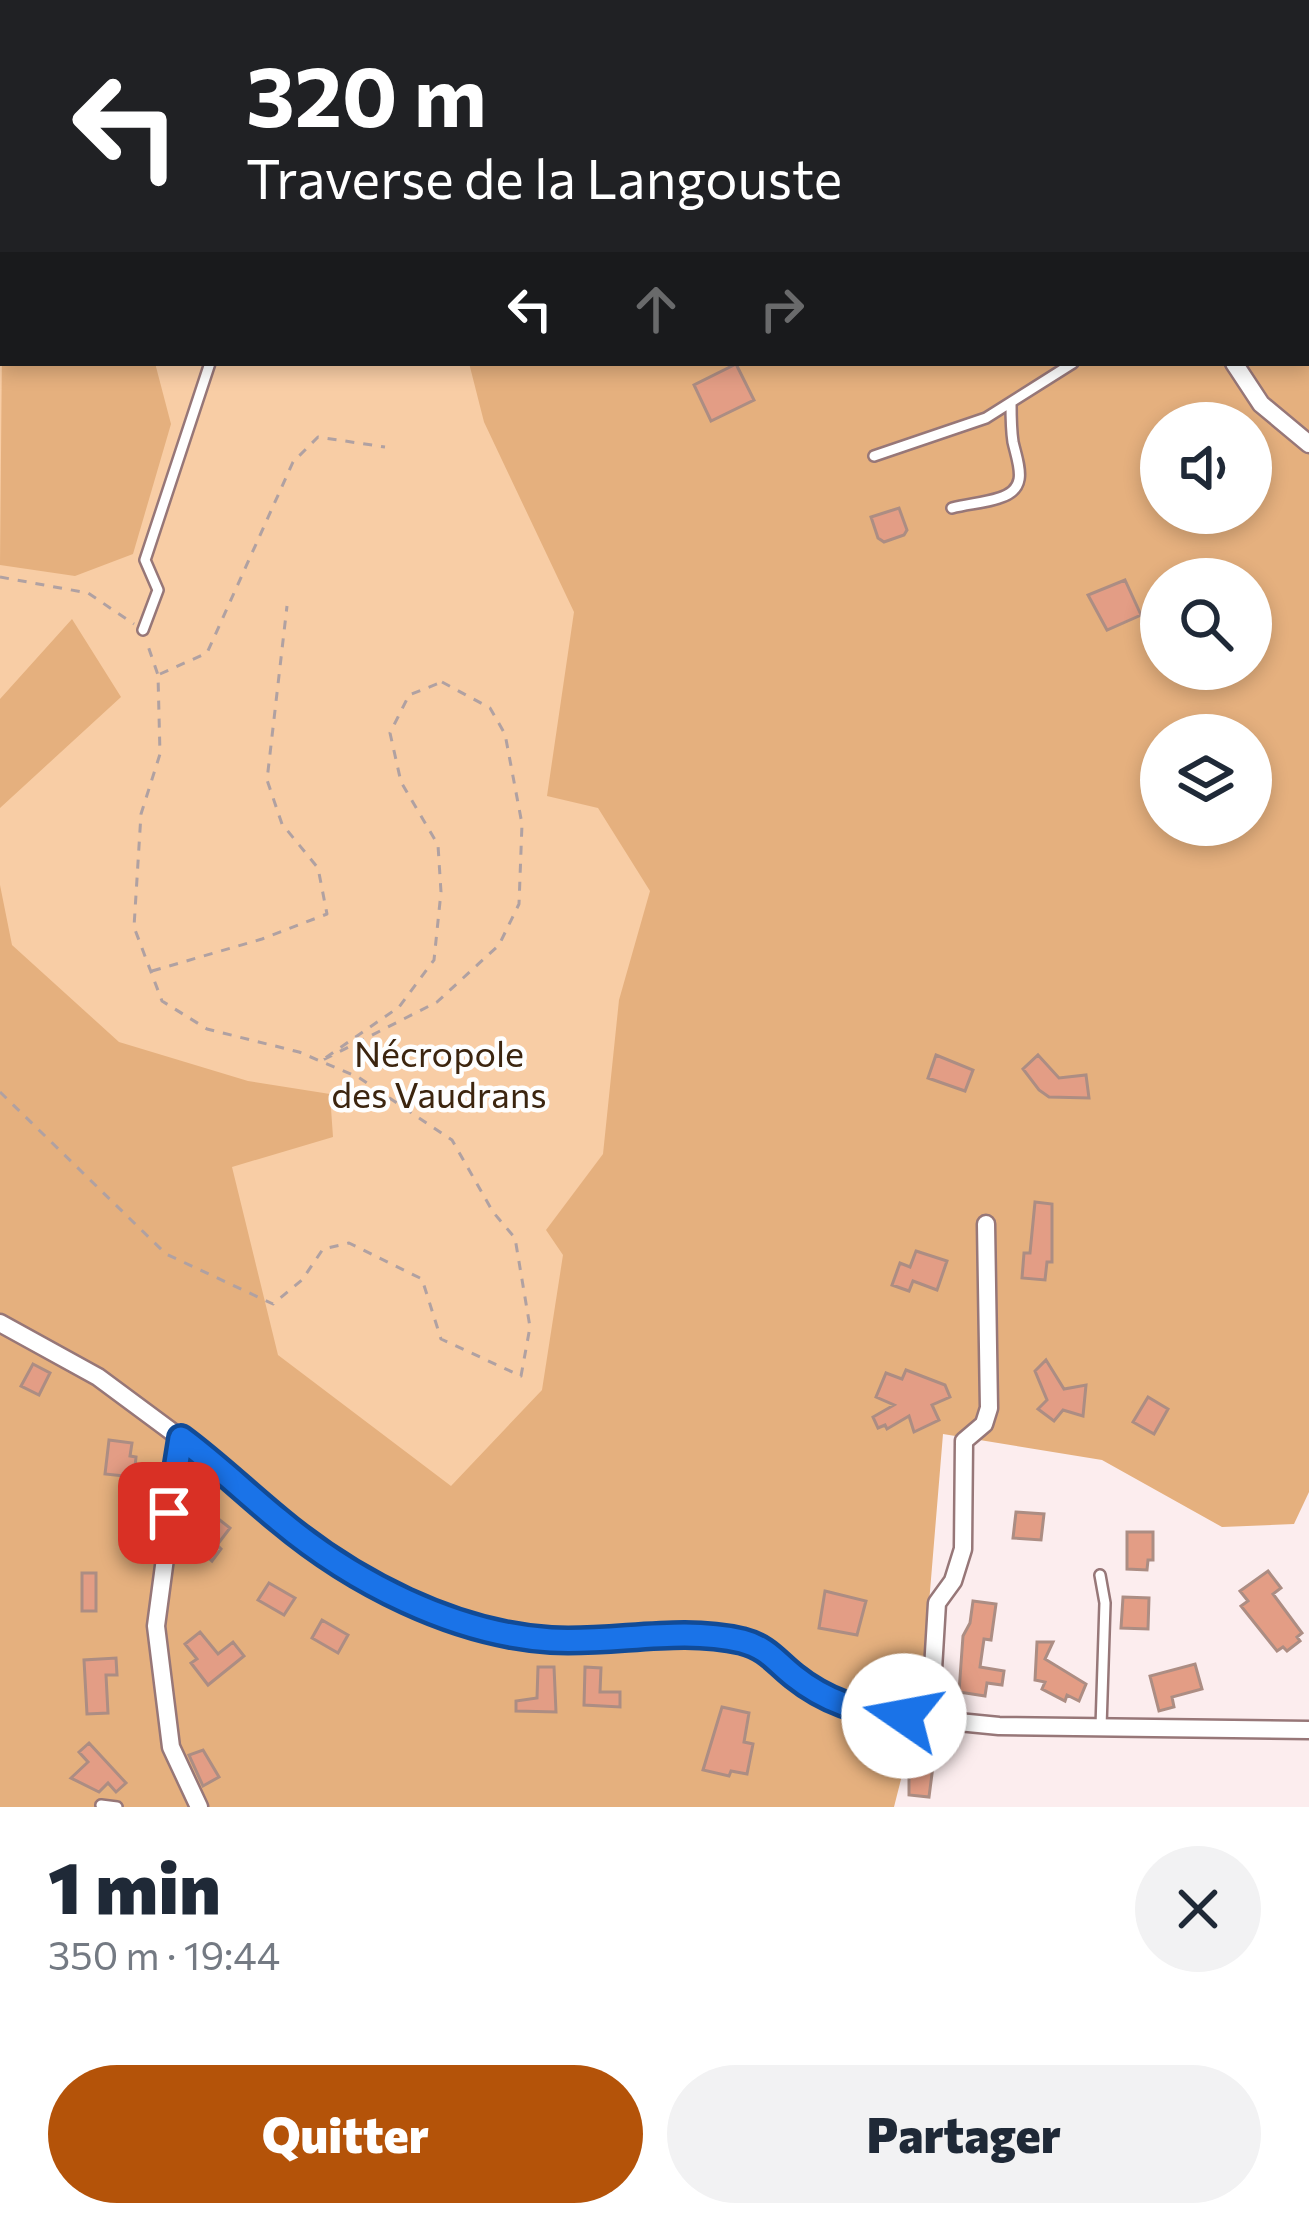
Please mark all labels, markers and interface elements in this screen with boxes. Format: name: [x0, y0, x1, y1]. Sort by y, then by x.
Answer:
text: 320 m: [246, 42, 487, 144]
icon: left: [48, 48, 204, 204]
text: Traverse de la Langouste: [246, 144, 842, 210]
icon: left: [497, 276, 563, 342]
icon: ahead: [623, 276, 689, 342]
icon: right: [749, 276, 815, 342]
map controls: [1140, 402, 1272, 846]
button: sound: [1140, 402, 1272, 534]
button: search: [1140, 558, 1272, 690]
button: layers: [1140, 714, 1272, 846]
park label: Nécropole des Vaudrans: [331, 1030, 547, 1115]
pin: [118, 1462, 220, 1564]
icon: arrive: [136, 1480, 202, 1546]
position arrow: [841, 1653, 967, 1779]
text: 1 min: [48, 1841, 221, 1929]
button: close: [1135, 1846, 1261, 1972]
text: 350 m · 19:44: [48, 1930, 280, 1978]
button: Quitter: [48, 2065, 643, 2203]
button: Partager: [667, 2065, 1261, 2203]

